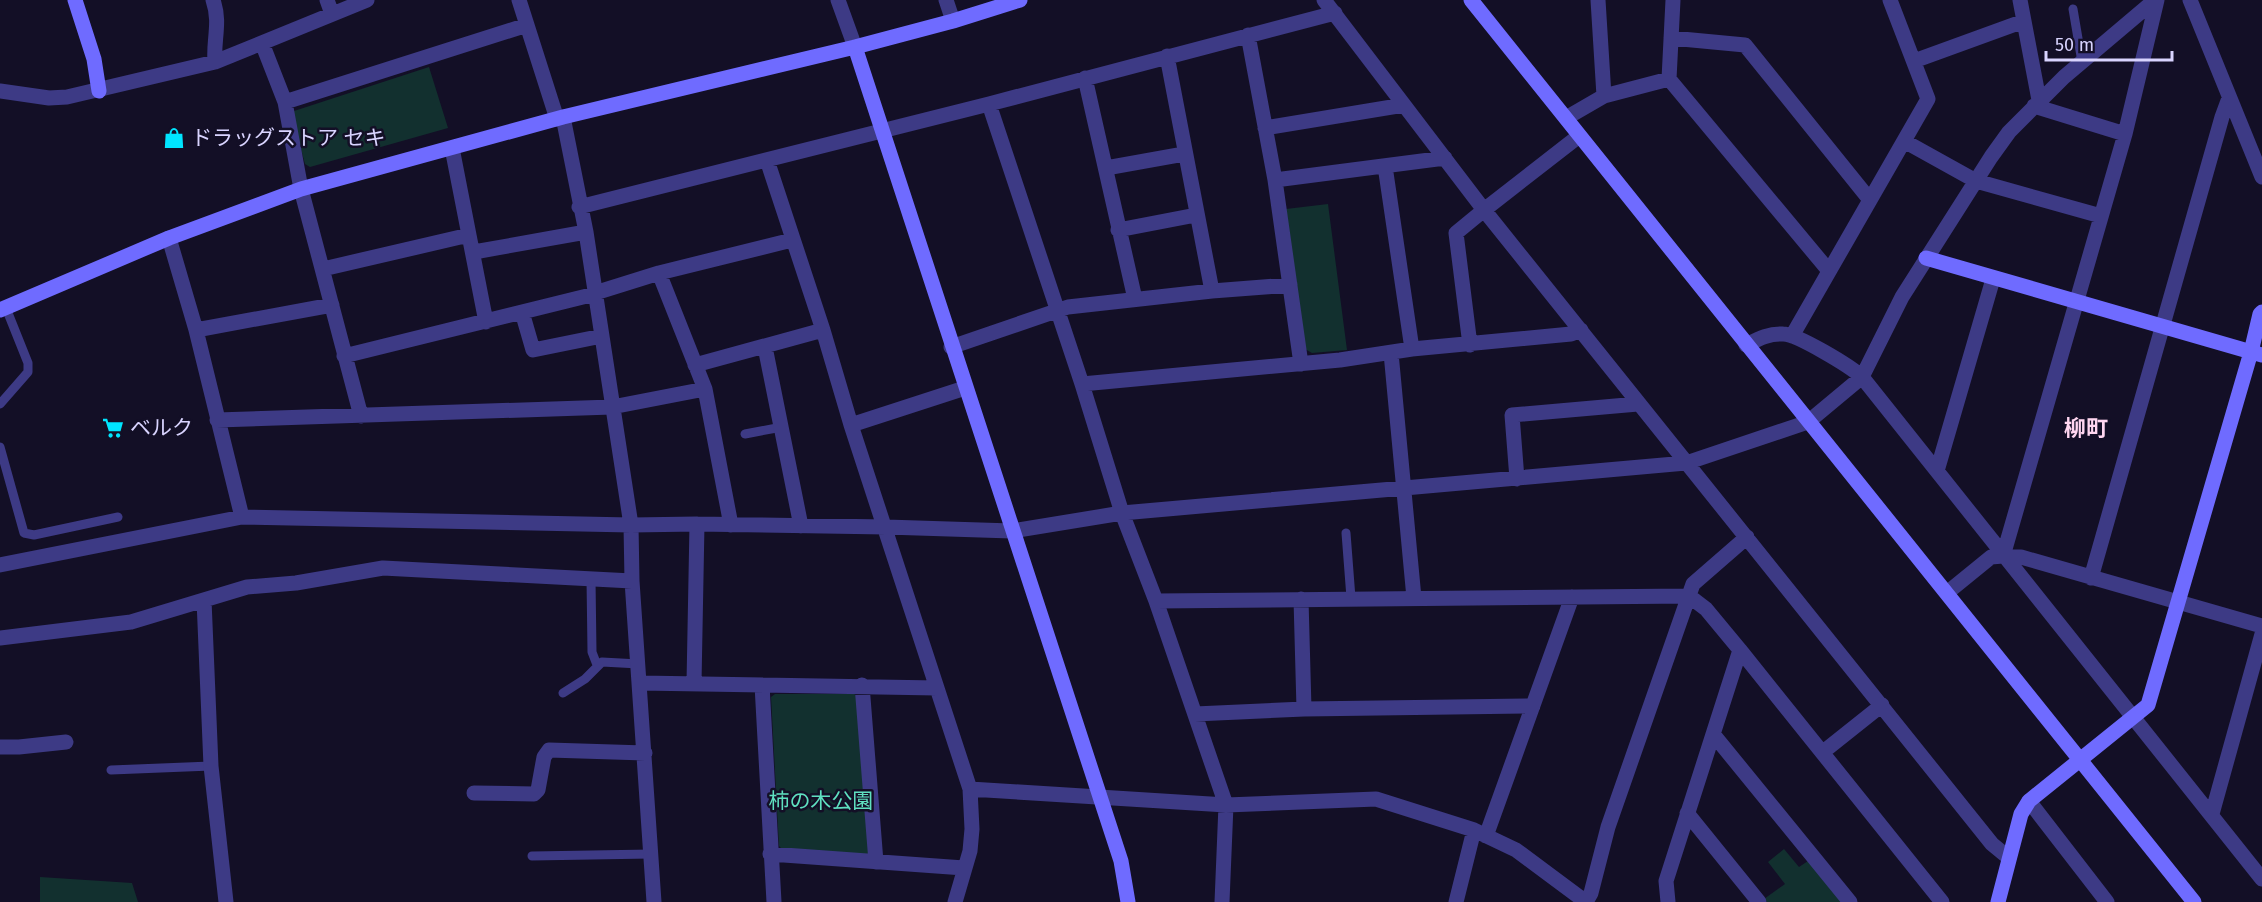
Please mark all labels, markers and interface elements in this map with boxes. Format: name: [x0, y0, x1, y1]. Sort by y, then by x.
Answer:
scale bar: [2046, 24, 2172, 62]
text: 50 m: [2055, 34, 2094, 56]
place label: ドラッグストア セキ: [191, 125, 386, 151]
shop icon: ドラッグストア セキ: [162, 126, 186, 150]
place label: ベルク: [130, 415, 193, 441]
district label: 柳町: [2064, 415, 2108, 442]
supermarket icon: ベルク: [101, 416, 125, 440]
park label: 柿の木公園: [769, 788, 874, 814]

